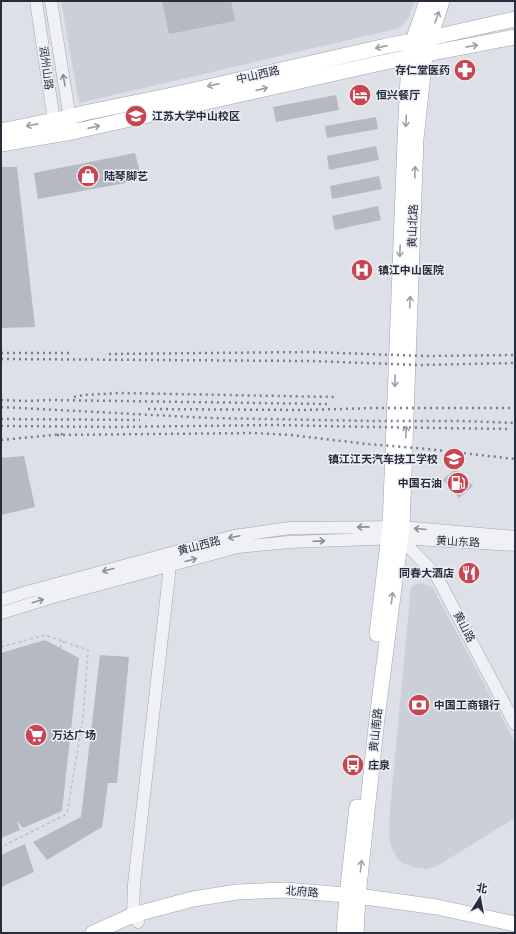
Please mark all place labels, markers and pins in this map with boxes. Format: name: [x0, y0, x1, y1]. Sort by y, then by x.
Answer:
pharmacy icon: 存仁堂医药: [452, 57, 478, 83]
place label: 存仁堂医药: [395, 64, 450, 77]
hotel icon: 恒兴餐厅: [347, 82, 373, 108]
place label: 恒兴餐厅: [376, 89, 420, 102]
school or university icon: 江苏大学中山校区: [123, 103, 149, 129]
place label: 江苏大学中山校区: [152, 110, 240, 123]
shop icon: 陆琴脚艺: [75, 163, 101, 189]
place label: 陆琴脚艺: [104, 170, 148, 183]
hospital icon: 镇江中山医院: [349, 257, 375, 283]
place label: 镇江中山医院: [378, 264, 444, 277]
school or university icon: 镇江江天汽车技工学校: [441, 446, 467, 472]
place label: 镇江江天汽车技工学校: [328, 453, 438, 466]
fuel station icon: 中国石油: [445, 470, 471, 496]
place label: 中国石油: [398, 477, 442, 490]
restaurant icon: 同春大酒店: [456, 560, 482, 586]
place label: 同春大酒店: [399, 567, 454, 580]
bank icon: 中国工商银行: [406, 692, 432, 718]
place label: 中国工商银行: [434, 699, 500, 712]
supermarket icon: 万达广场: [23, 722, 49, 748]
place label: 万达广场: [52, 729, 96, 742]
bus stop icon: 庄泉: [340, 752, 366, 778]
place label: 庄泉: [368, 759, 390, 772]

